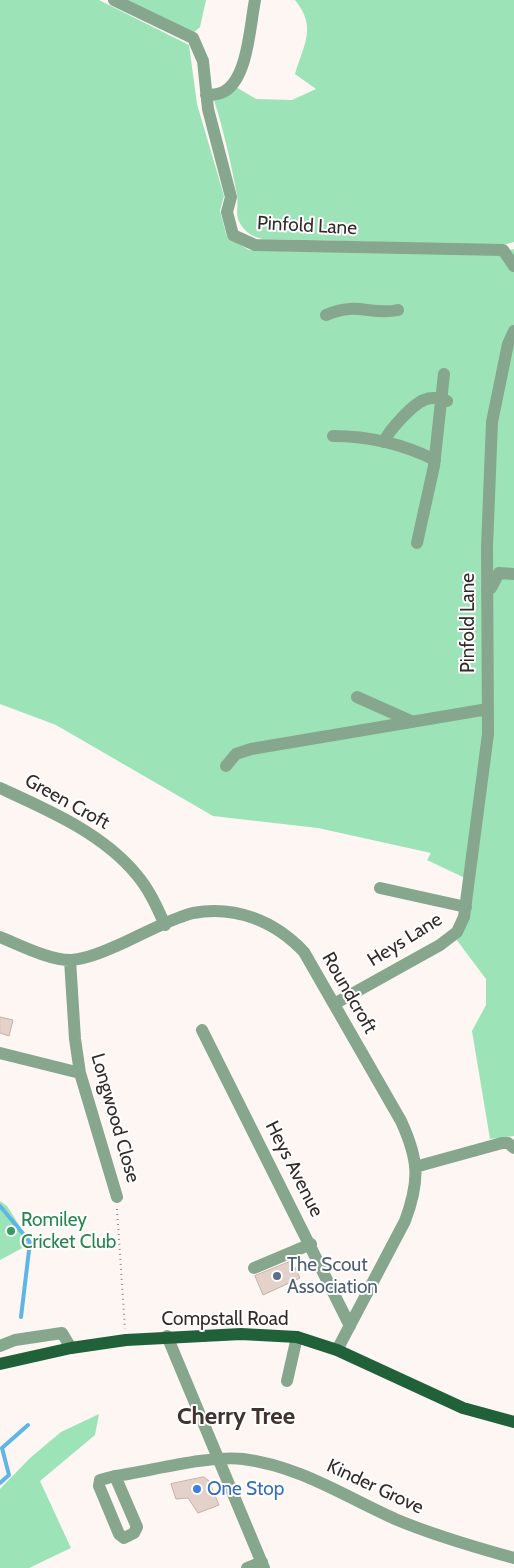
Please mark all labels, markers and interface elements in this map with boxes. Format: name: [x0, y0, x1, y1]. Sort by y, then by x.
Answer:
street label: Pinfold Lane: [256, 212, 358, 240]
street label: Pinfold Lane: [457, 573, 479, 673]
street label: Green Croft: [21, 769, 113, 835]
street label: Heys Lane: [364, 908, 446, 972]
street label: Roundcroft: [317, 948, 381, 1038]
street label: Longwood Close: [86, 1051, 144, 1185]
street label: Heys Avenue: [260, 1117, 328, 1221]
place label: Romiley Cricket Club: [21, 1209, 116, 1253]
marker: Romiley Cricket Club: [5, 1225, 17, 1237]
place label: The Scout Association: [287, 1254, 378, 1298]
marker: The Scout Association: [271, 1270, 283, 1282]
street label: Compstall Road: [162, 1308, 288, 1330]
district label: Cherry Tree: [177, 1403, 295, 1431]
street label: Kinder Grove: [323, 1455, 427, 1519]
place label: One Stop: [207, 1478, 284, 1500]
marker: One Stop: [191, 1483, 203, 1495]

